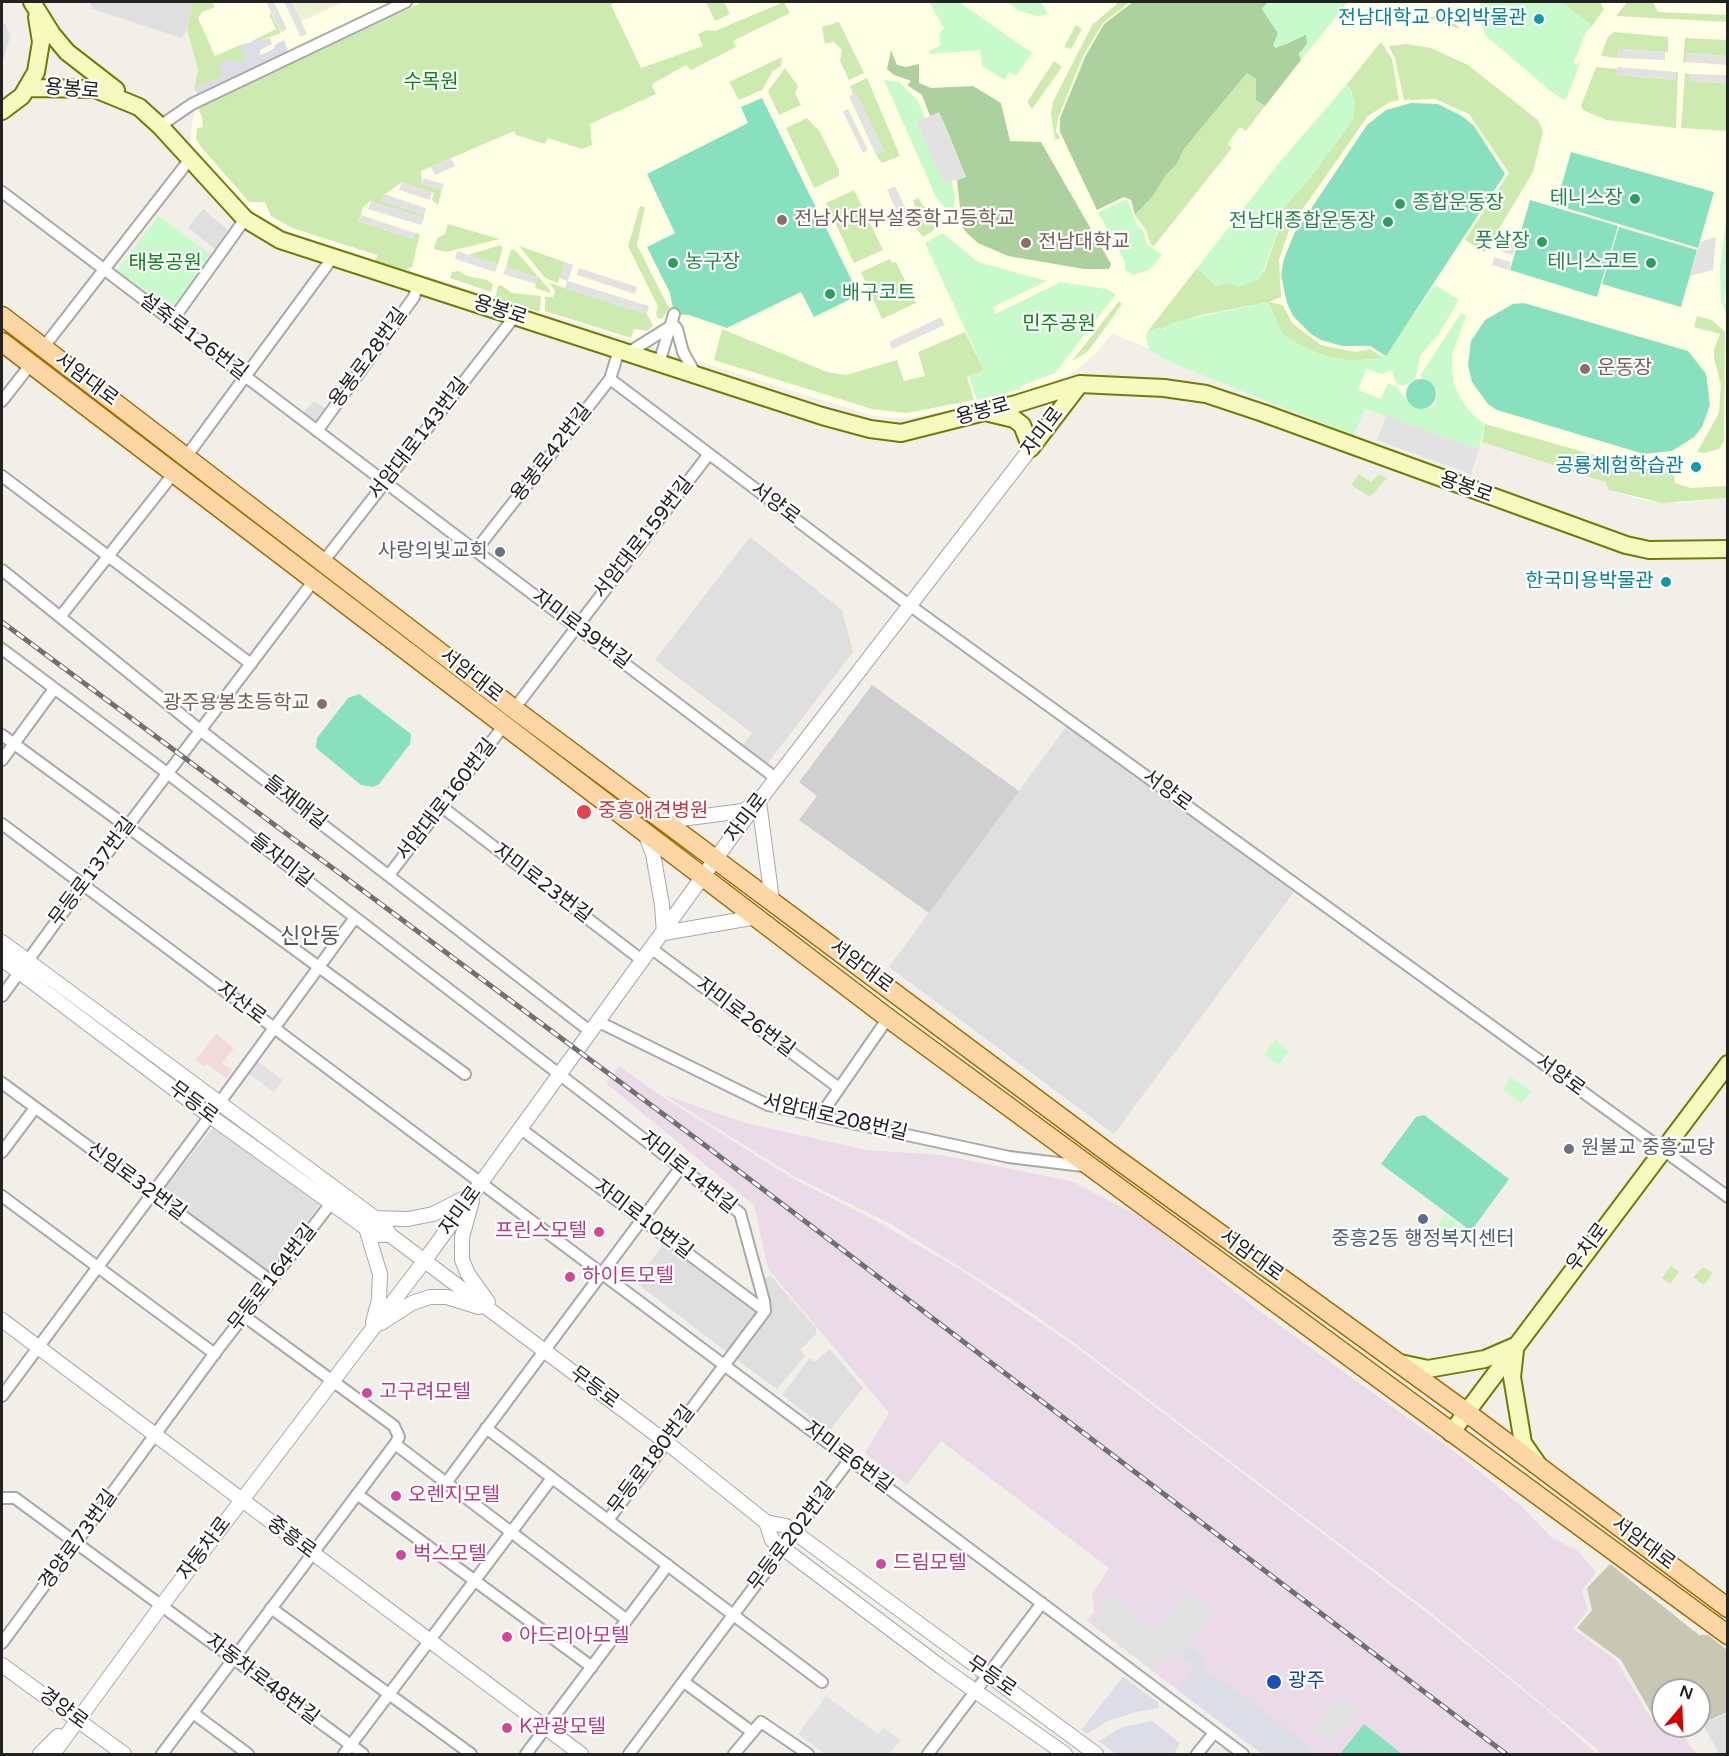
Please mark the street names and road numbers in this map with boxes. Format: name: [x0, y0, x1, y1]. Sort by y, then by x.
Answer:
street label: 용봉로: [43, 76, 101, 104]
street label: 설죽로126번길: [134, 288, 252, 386]
street label: 용봉로: [470, 291, 530, 331]
street label: 용봉로28번길: [325, 304, 413, 412]
street label: 서암대로: [49, 348, 123, 412]
street label: 서암대로143번길: [364, 373, 474, 505]
street label: 용봉로: [953, 393, 1013, 431]
street label: 용봉로42번길: [506, 399, 598, 507]
street label: 자미로: [1017, 403, 1069, 461]
street label: 용봉로: [1436, 467, 1496, 509]
street label: 서암대로159번길: [589, 472, 699, 604]
street label: 서양로: [746, 478, 804, 530]
street label: 자미로39번길: [527, 585, 635, 675]
street label: 서암대로: [435, 644, 507, 708]
street label: 서암대로160번길: [392, 734, 502, 866]
street label: 서양로: [1138, 765, 1196, 817]
street label: 들재매길: [259, 771, 331, 835]
street label: 자미로: [721, 789, 773, 847]
street label: 무등로137번길: [44, 813, 142, 931]
street label: 들자미길: [245, 829, 317, 893]
street label: 자미로23번길: [488, 839, 596, 929]
street label: 서암대로: [824, 935, 898, 999]
street label: 자미로26번길: [691, 973, 799, 1063]
street label: 자산로: [212, 978, 270, 1030]
street label: 서양로: [1531, 1050, 1589, 1102]
street label: 무등로: [164, 1077, 222, 1129]
street label: 서암대로208번길: [760, 1090, 910, 1146]
street label: 자미로14번길: [635, 1127, 741, 1219]
street label: 신임로32번길: [82, 1138, 190, 1226]
street label: 자미로10번길: [589, 1175, 697, 1265]
street label: 자미로: [435, 1182, 487, 1240]
street label: 우치로: [1562, 1219, 1614, 1277]
street label: 무등로164번길: [224, 1220, 322, 1336]
street label: 서암대로: [1214, 1225, 1288, 1287]
street label: 무등로: [565, 1362, 623, 1414]
street label: 무등로180번길: [603, 1401, 701, 1519]
street label: 자미로6번길: [799, 1417, 897, 1499]
street label: 무등로202번길: [743, 1478, 841, 1596]
street label: 경양로73번길: [35, 1486, 123, 1594]
street label: 자동차로: [173, 1512, 237, 1586]
street label: 중흥로: [262, 1512, 320, 1564]
street label: 서암대로: [1606, 1512, 1680, 1576]
street label: 자동차로48번길: [201, 1630, 323, 1730]
street label: 무등로: [962, 1651, 1020, 1703]
street label: 경양로: [34, 1683, 92, 1735]

